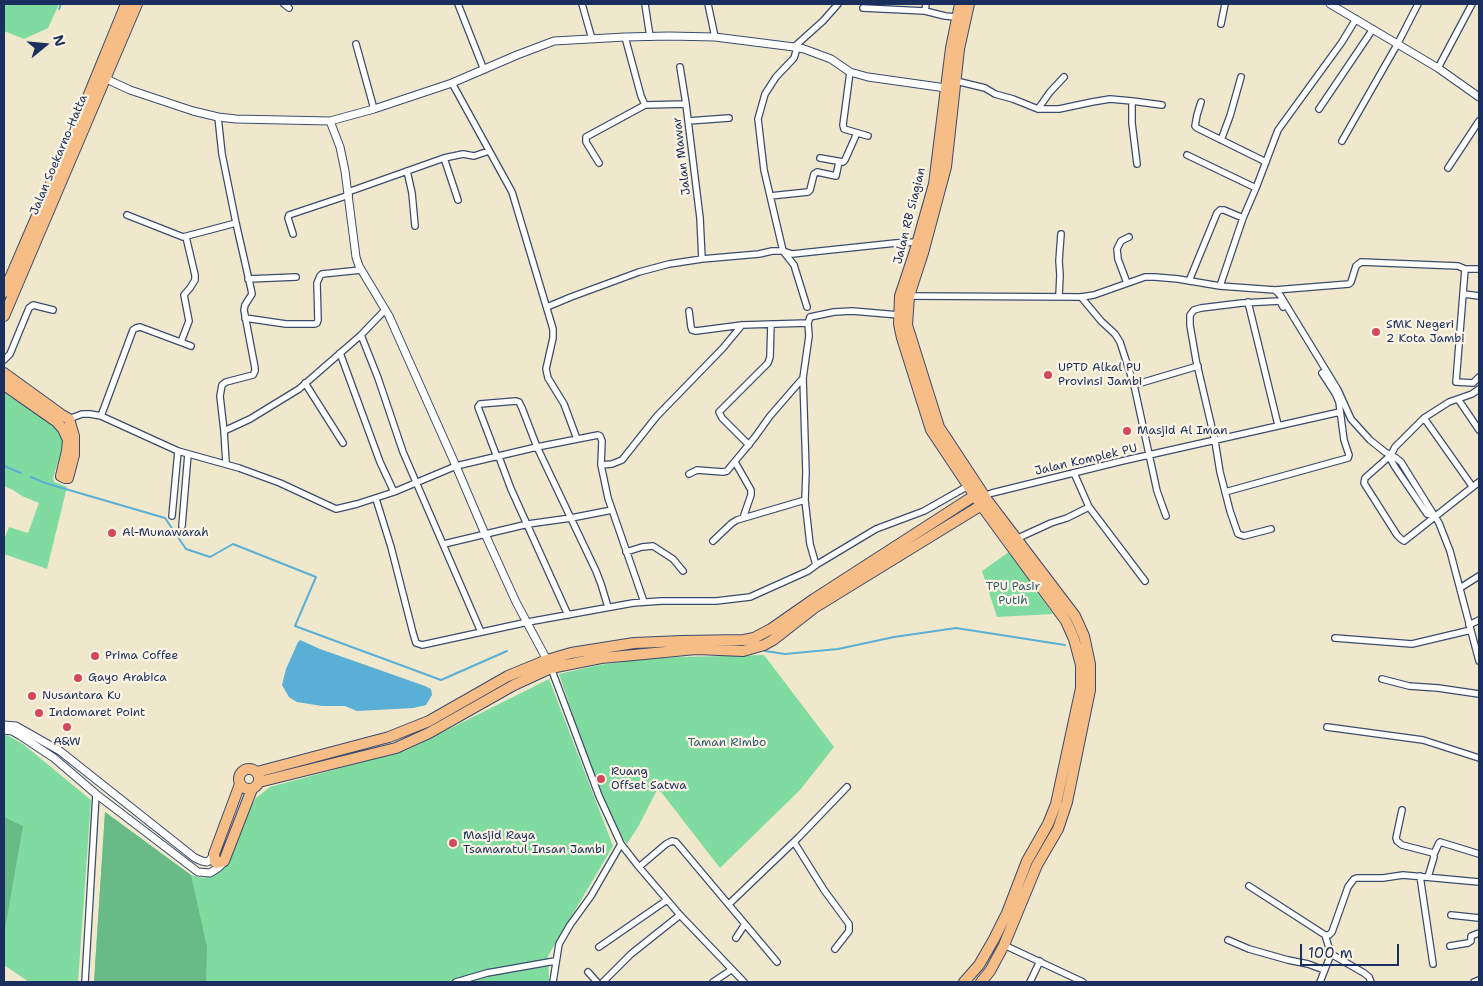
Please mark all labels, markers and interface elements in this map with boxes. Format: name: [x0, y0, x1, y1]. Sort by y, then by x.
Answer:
north arrow: [20, 20, 70, 70]
text: N: [49, 33, 70, 49]
street label: Jalan Soekarno-Hatta: [27, 93, 91, 217]
street label: Jalan Mawar: [670, 116, 694, 196]
street label: Jalan RB Siagian: [891, 166, 929, 266]
place label: SMK Negeri 2 Kota Jambi: [1386, 318, 1465, 346]
marker: SMK Negeri 2 Kota Jambi: [1370, 326, 1382, 338]
place label: UPTD Alkal PU Provinsi Jambi: [1058, 361, 1142, 389]
marker: UPTD Alkal PU Provinsi Jambi: [1042, 369, 1054, 381]
place label: Masjid Al Iman: [1137, 424, 1228, 438]
marker: Masjid Al Iman: [1121, 425, 1133, 437]
street label: Jalan Komplek PU: [1033, 441, 1139, 479]
place label: Al-Munawarah: [122, 526, 209, 540]
marker: Al-Munawarah: [106, 527, 118, 539]
park label: TPU Pasir Putih: [986, 580, 1040, 608]
place label: Prima Coffee: [105, 649, 178, 663]
marker: Prima Coffee: [89, 650, 101, 662]
place label: Gayo Arabica: [88, 671, 167, 685]
marker: Gayo Arabica: [72, 672, 84, 684]
place label: Nusantara Ku: [42, 689, 121, 703]
marker: Nusantara Ku: [26, 690, 38, 702]
place label: Indomaret Point: [49, 706, 145, 720]
marker: Indomaret Point: [33, 707, 45, 719]
marker: A&W: [61, 721, 73, 733]
place label: A&W: [53, 735, 81, 749]
park label: Taman Rimbo: [688, 736, 766, 750]
place label: Ruang Offset Satwa: [611, 765, 687, 793]
marker: Ruang Offset Satwa: [595, 773, 607, 785]
place label: Masjid Raya Tsamaratul Insan Jambi: [463, 829, 605, 857]
marker: Masjid Raya Tsamaratul Insan Jambi: [447, 837, 459, 849]
scale bar: [1303, 934, 1402, 966]
text: 100 m: [1308, 943, 1353, 963]

